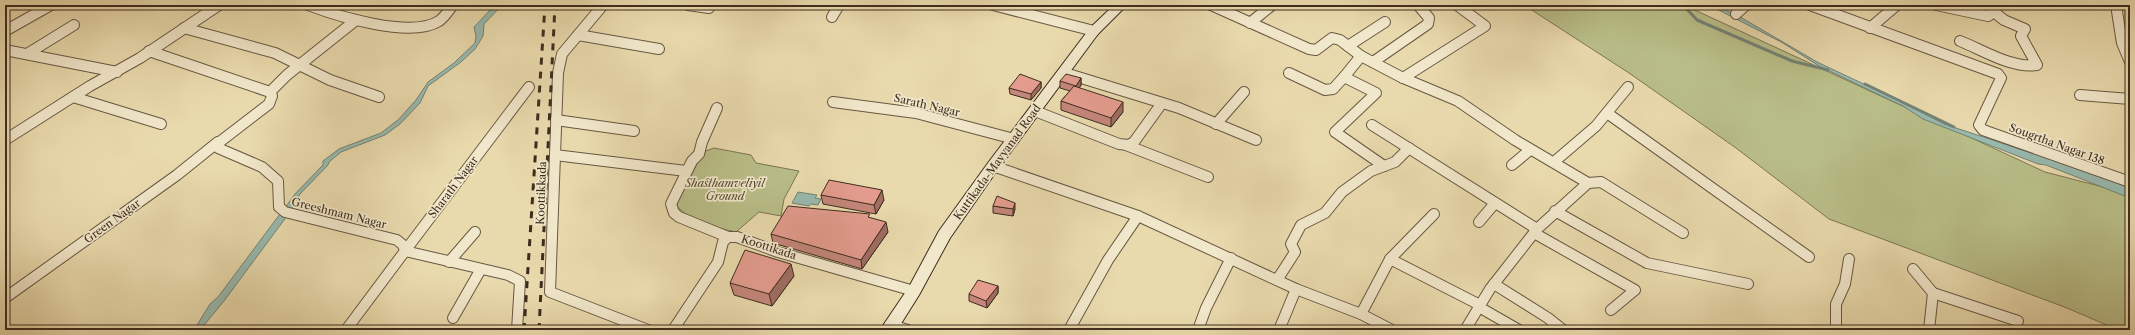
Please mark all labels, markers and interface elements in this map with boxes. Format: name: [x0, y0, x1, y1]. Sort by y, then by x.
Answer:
street label: Sarath Nagar: [893, 91, 962, 119]
street label: Kuttikada-Mayyanad Road: [950, 101, 1044, 223]
street label: Sougrtha Nagar 138: [2007, 120, 2107, 168]
street label: Sharath Nagar: [425, 153, 481, 221]
street label: Koottikkada: [533, 161, 549, 225]
park label: Shasthamveliyil Ground: [684, 176, 766, 203]
street label: Greeshmam Nagar: [290, 194, 388, 232]
street label: Green Nagar: [81, 196, 143, 246]
street label: Koottikada: [740, 231, 799, 263]

